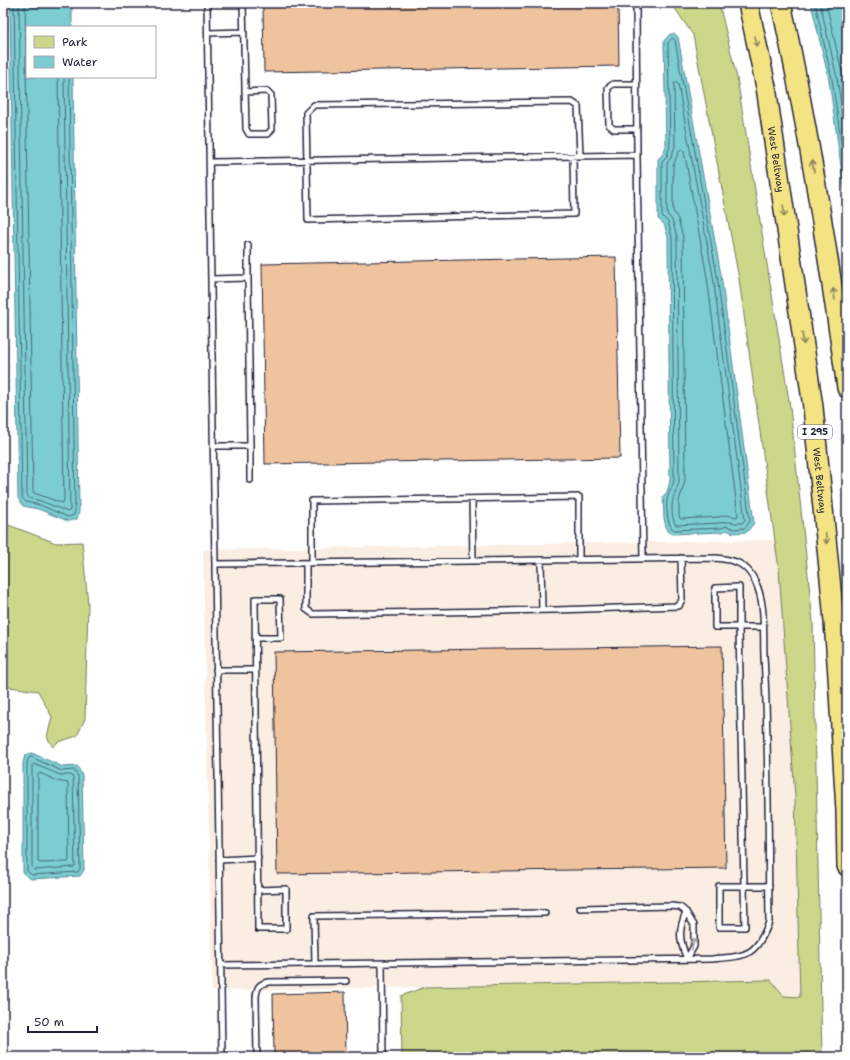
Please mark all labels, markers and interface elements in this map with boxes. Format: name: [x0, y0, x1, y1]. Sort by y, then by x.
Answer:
legend: [26, 26, 156, 78]
text: Park: [62, 34, 88, 50]
one-way arrow: [753, 34, 761, 47]
text: Water: [62, 54, 98, 70]
street label: West Beltway: [765, 126, 787, 193]
one-way arrow: [808, 160, 816, 173]
one-way arrow: [780, 204, 788, 217]
one-way arrow: [830, 288, 838, 301]
one-way arrow: [799, 332, 807, 345]
road number: I 295: [798, 425, 832, 439]
street label: West Beltway: [810, 447, 830, 514]
one-way arrow: [822, 531, 830, 544]
one-way arrow: [689, 937, 697, 950]
scale bar: [28, 1008, 97, 1034]
text: 50 m: [34, 1014, 64, 1030]

